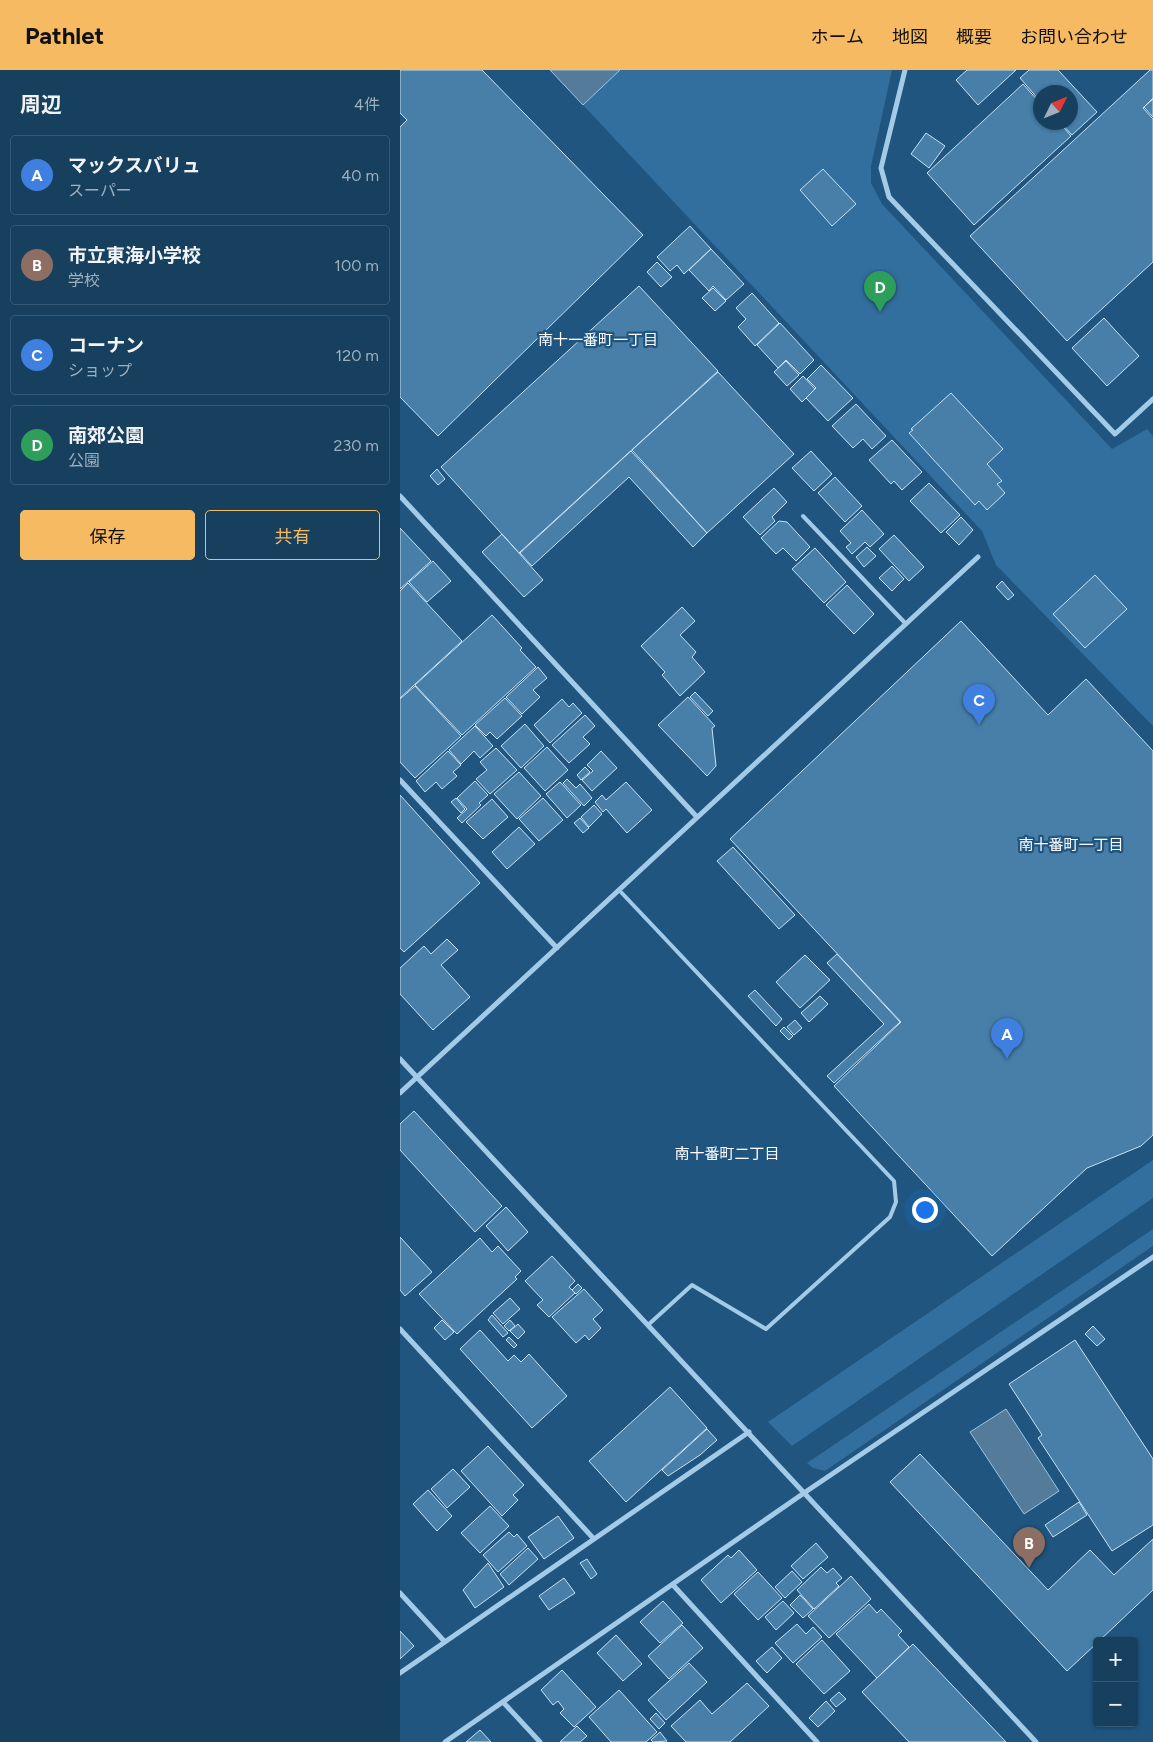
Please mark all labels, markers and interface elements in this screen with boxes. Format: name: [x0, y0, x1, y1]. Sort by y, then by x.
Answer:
text: Pathlet: [25, 21, 104, 50]
text: ホーム: [811, 26, 864, 48]
text: 地図: [892, 26, 928, 48]
text: 概要: [956, 26, 992, 48]
text: お問い合わせ: [1020, 26, 1128, 48]
north arrow: [1033, 85, 1078, 130]
text: 周辺: [20, 92, 62, 117]
text: 4件: [354, 95, 380, 114]
text: マックスバリュ: [68, 154, 200, 177]
text: A: [31, 166, 43, 185]
text: 40 m: [341, 166, 379, 185]
text: スーパー: [68, 181, 132, 200]
text: 市立東海小学校: [68, 244, 201, 267]
text: B: [32, 256, 42, 275]
text: 100 m: [334, 256, 379, 275]
text: 学校: [68, 271, 100, 290]
pin: D: [864, 271, 896, 312]
district label: 南十一番町一丁目: [538, 331, 658, 349]
text: コーナン: [68, 334, 144, 357]
text: C: [31, 346, 43, 365]
text: 120 m: [336, 346, 379, 365]
text: ショップ: [68, 361, 132, 380]
text: 南郊公園: [68, 424, 144, 447]
text: D: [31, 436, 43, 455]
text: 230 m: [334, 436, 379, 455]
text: 公園: [68, 451, 100, 470]
button: 保存: [20, 510, 195, 560]
button: 共有: [205, 510, 380, 560]
pin: C: [963, 684, 995, 725]
district label: 南十番町一丁目: [1018, 836, 1124, 854]
pin: A: [991, 1018, 1023, 1059]
district label: 南十番町二丁目: [674, 1145, 780, 1163]
your location: [912, 1197, 938, 1223]
pin: B: [1013, 1527, 1045, 1568]
map controls: [1093, 1637, 1138, 1727]
button: +: [1093, 1637, 1138, 1682]
button: −: [1093, 1682, 1138, 1727]

